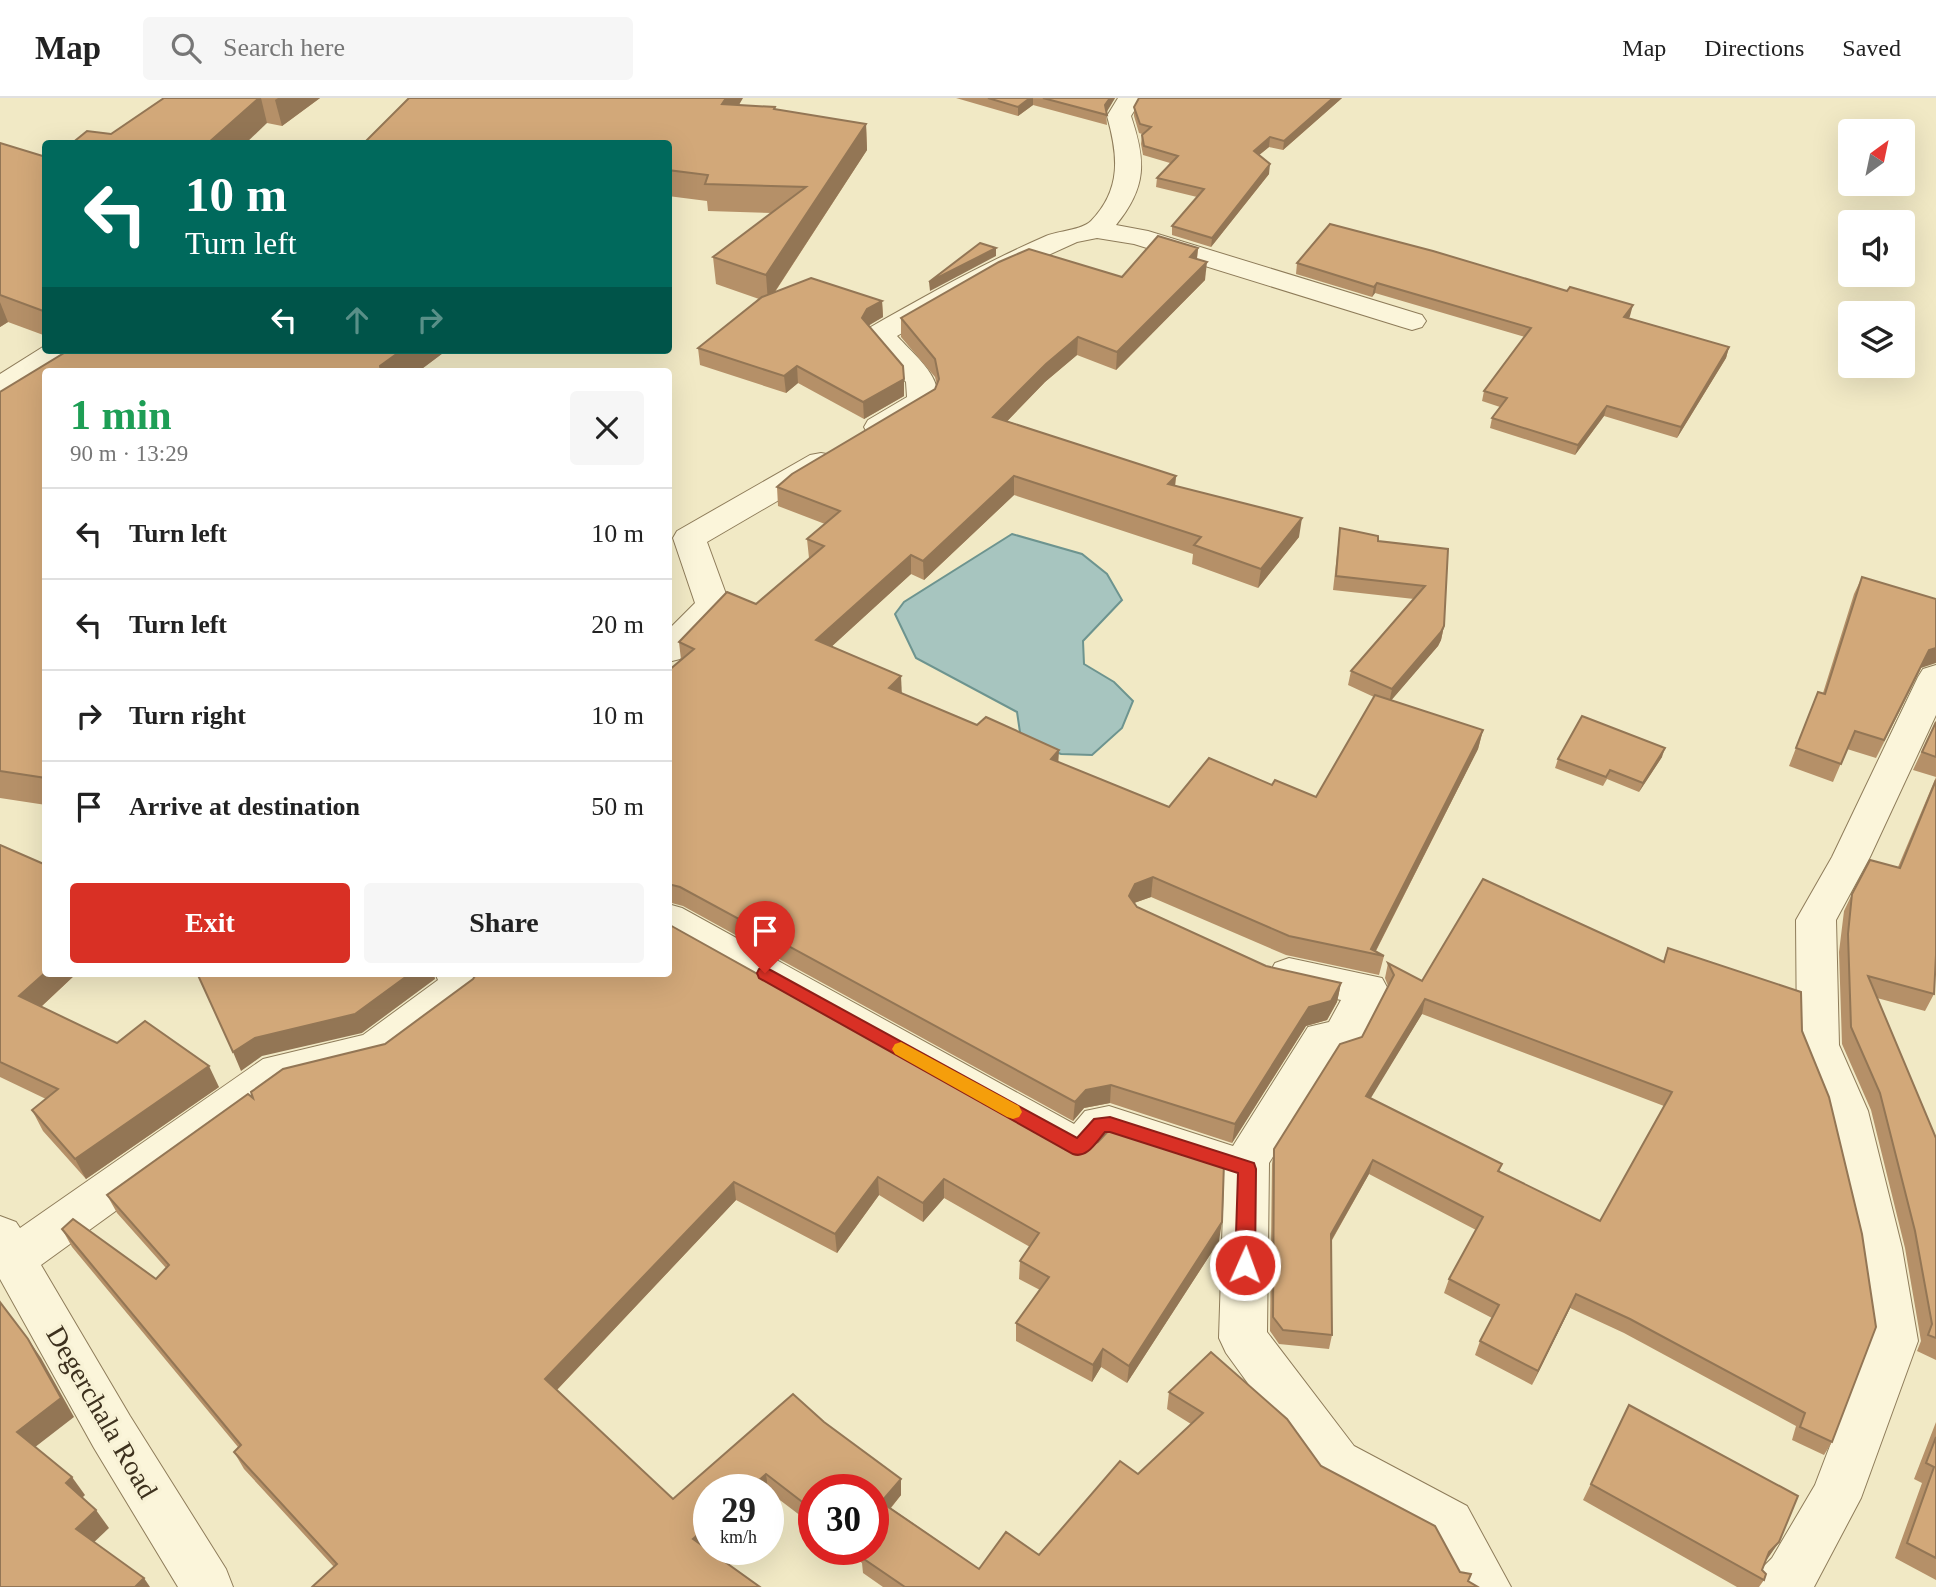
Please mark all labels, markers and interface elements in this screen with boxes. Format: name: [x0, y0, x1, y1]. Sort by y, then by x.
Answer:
search box: [143, 17, 633, 80]
icon: search: [167, 29, 205, 67]
text: Map: [35, 30, 101, 66]
text: Search here: [223, 33, 345, 62]
text: Map: [1622, 35, 1666, 61]
text: Directions: [1704, 35, 1804, 61]
text: Saved: [1842, 35, 1901, 61]
north arrow: [1838, 119, 1914, 196]
map controls: [1838, 119, 1915, 378]
text: 10 m: [185, 167, 287, 222]
icon: left: [70, 168, 161, 259]
button: sound: [1838, 210, 1915, 287]
text: Turn left: [185, 225, 297, 261]
icon: left: [265, 301, 303, 339]
icon: ahead: [338, 301, 376, 339]
icon: right: [411, 301, 449, 339]
button: layers: [1838, 301, 1915, 378]
button: close: [570, 391, 644, 465]
text: 1 min: [70, 392, 172, 438]
text: 90 m · 13:29: [70, 441, 188, 466]
icon: left: [70, 515, 108, 553]
text: Turn left: [129, 519, 227, 548]
text: 10 m: [591, 519, 644, 548]
icon: left: [70, 606, 108, 644]
text: Turn left: [129, 610, 227, 639]
text: 20 m: [591, 610, 644, 639]
icon: right: [70, 697, 108, 735]
text: Turn right: [129, 701, 246, 730]
text: 10 m: [591, 701, 644, 730]
icon: arrive: [70, 788, 108, 826]
text: Arrive at destination: [129, 792, 360, 821]
text: 50 m: [591, 792, 644, 821]
button: Exit: [70, 883, 350, 963]
button: Share: [364, 883, 644, 963]
pin: [735, 901, 795, 973]
icon: arrive: [746, 912, 784, 950]
position arrow: [1208, 1228, 1282, 1302]
street label: Degerchala Road: [40, 1320, 164, 1504]
speed limit sign: 30: [798, 1474, 889, 1565]
text: 29: [721, 1491, 756, 1530]
text: km/h: [720, 1527, 757, 1547]

